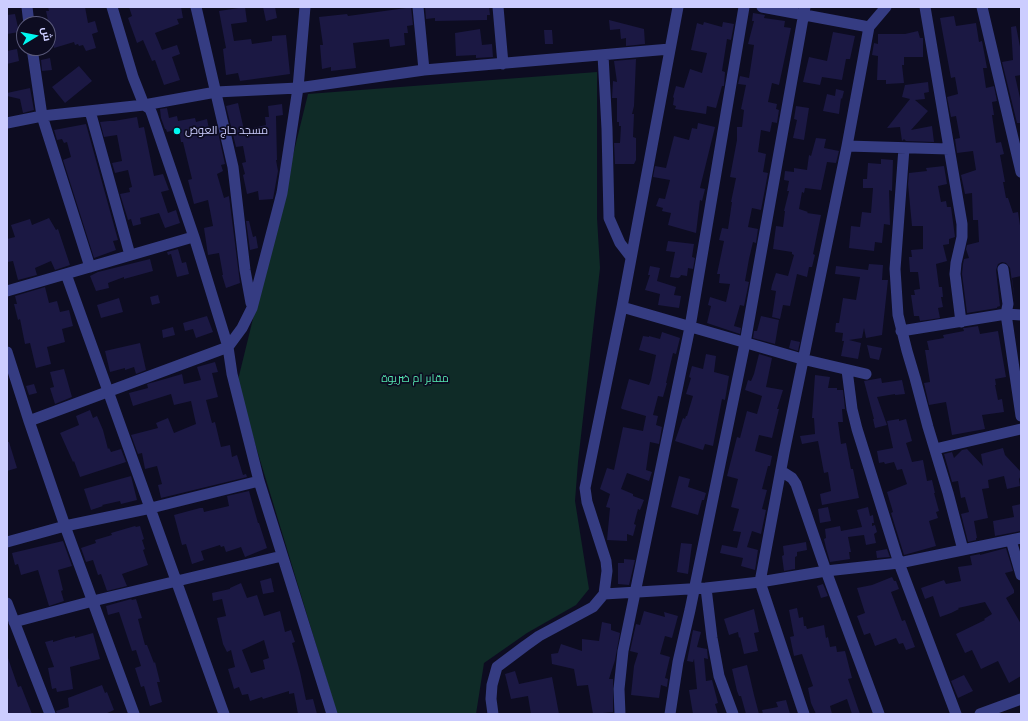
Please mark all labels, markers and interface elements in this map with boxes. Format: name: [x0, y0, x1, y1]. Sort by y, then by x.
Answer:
north arrow: [16, 16, 56, 56]
text: ش: [39, 26, 55, 42]
place label: مسجد حاج العوض: [185, 124, 268, 138]
marker: مسجد حاج العوض: [172, 126, 182, 136]
park label: مقابر ام ضريوة: [381, 372, 449, 386]

